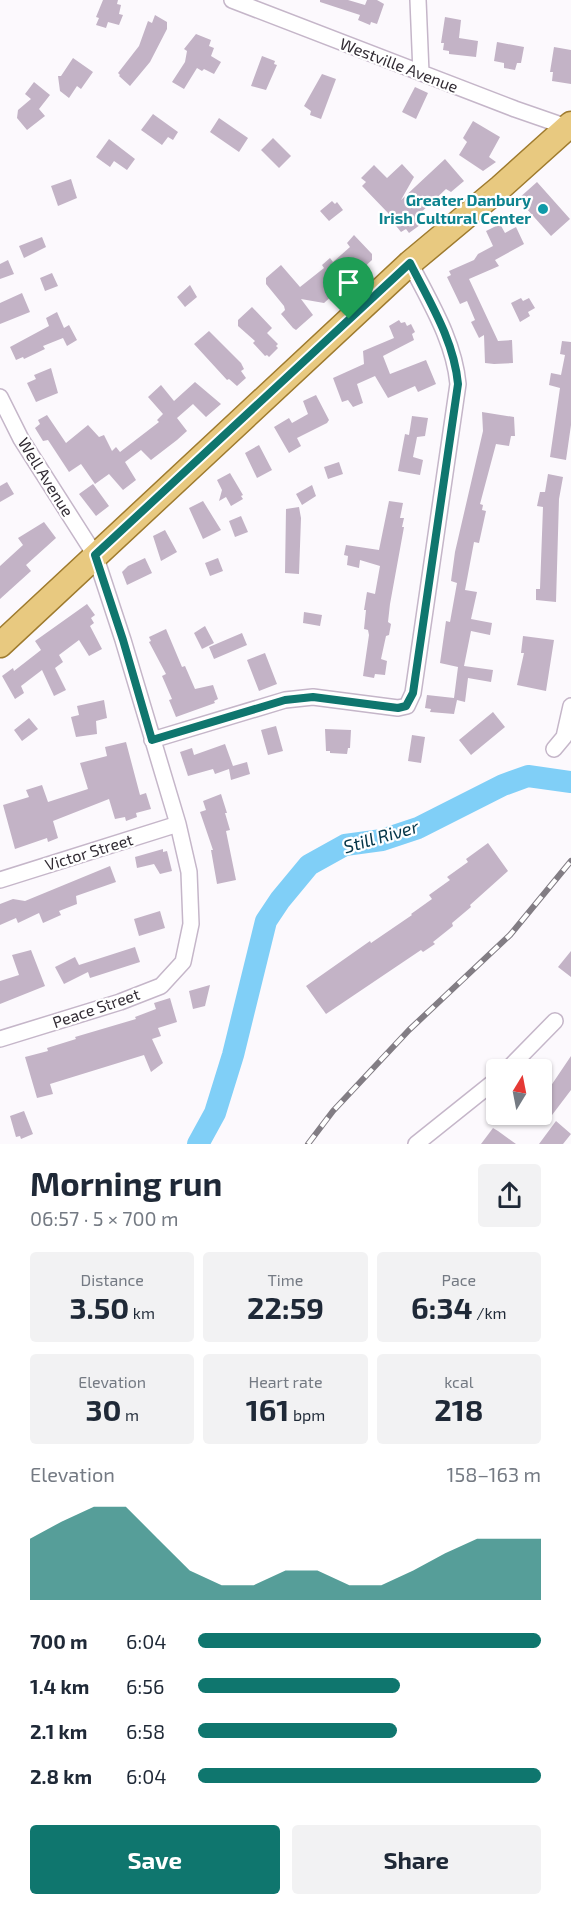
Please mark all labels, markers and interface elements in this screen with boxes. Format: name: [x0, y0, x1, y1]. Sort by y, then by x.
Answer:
street label: Westville Avenue: [337, 33, 461, 96]
place label: Greater Danbury Irish Cultural Center: [379, 190, 531, 227]
marker: Greater Danbury Irish Cultural Center: [536, 202, 550, 216]
pin: [323, 257, 374, 319]
icon: arrive: [332, 266, 365, 299]
street label: Well Avenue: [15, 434, 78, 520]
water label: Still River: [341, 815, 422, 857]
street label: Victor Street: [43, 829, 135, 874]
street label: Peace Street: [50, 984, 142, 1031]
north arrow: [486, 1059, 552, 1125]
map controls: [486, 1059, 552, 1125]
text: Morning run: [30, 1163, 222, 1203]
button: share: [478, 1164, 541, 1227]
text: 06:57 · 5 × 700 m: [30, 1206, 178, 1230]
text: Distance: [81, 1270, 144, 1289]
text: Time: [268, 1270, 303, 1289]
text: Pace: [442, 1270, 476, 1289]
text: 3.50: [69, 1289, 129, 1325]
text: 22:59: [247, 1289, 324, 1325]
text: 6:34: [411, 1289, 473, 1325]
text: km: [129, 1303, 155, 1322]
text: /km: [473, 1303, 507, 1322]
text: Elevation: [78, 1372, 146, 1391]
text: Heart rate: [248, 1372, 323, 1391]
text: kcal: [444, 1372, 473, 1391]
text: 30: [85, 1391, 121, 1427]
text: 161: [246, 1391, 289, 1427]
text: 218: [434, 1391, 483, 1427]
text: m: [121, 1405, 139, 1424]
text: bpm: [289, 1405, 325, 1424]
text: Elevation: [30, 1462, 115, 1486]
text: 158–163 m: [446, 1462, 541, 1486]
text: 700 m: [30, 1629, 88, 1653]
text: 6:04: [126, 1629, 167, 1653]
text: 1.4 km: [30, 1674, 89, 1698]
text: 6:56: [126, 1674, 164, 1698]
text: 2.1 km: [30, 1719, 87, 1743]
text: 6:58: [126, 1719, 165, 1743]
text: 2.8 km: [30, 1764, 92, 1788]
text: 6:04: [126, 1764, 167, 1788]
button: Save: [30, 1825, 280, 1894]
button: Share: [292, 1825, 541, 1894]

